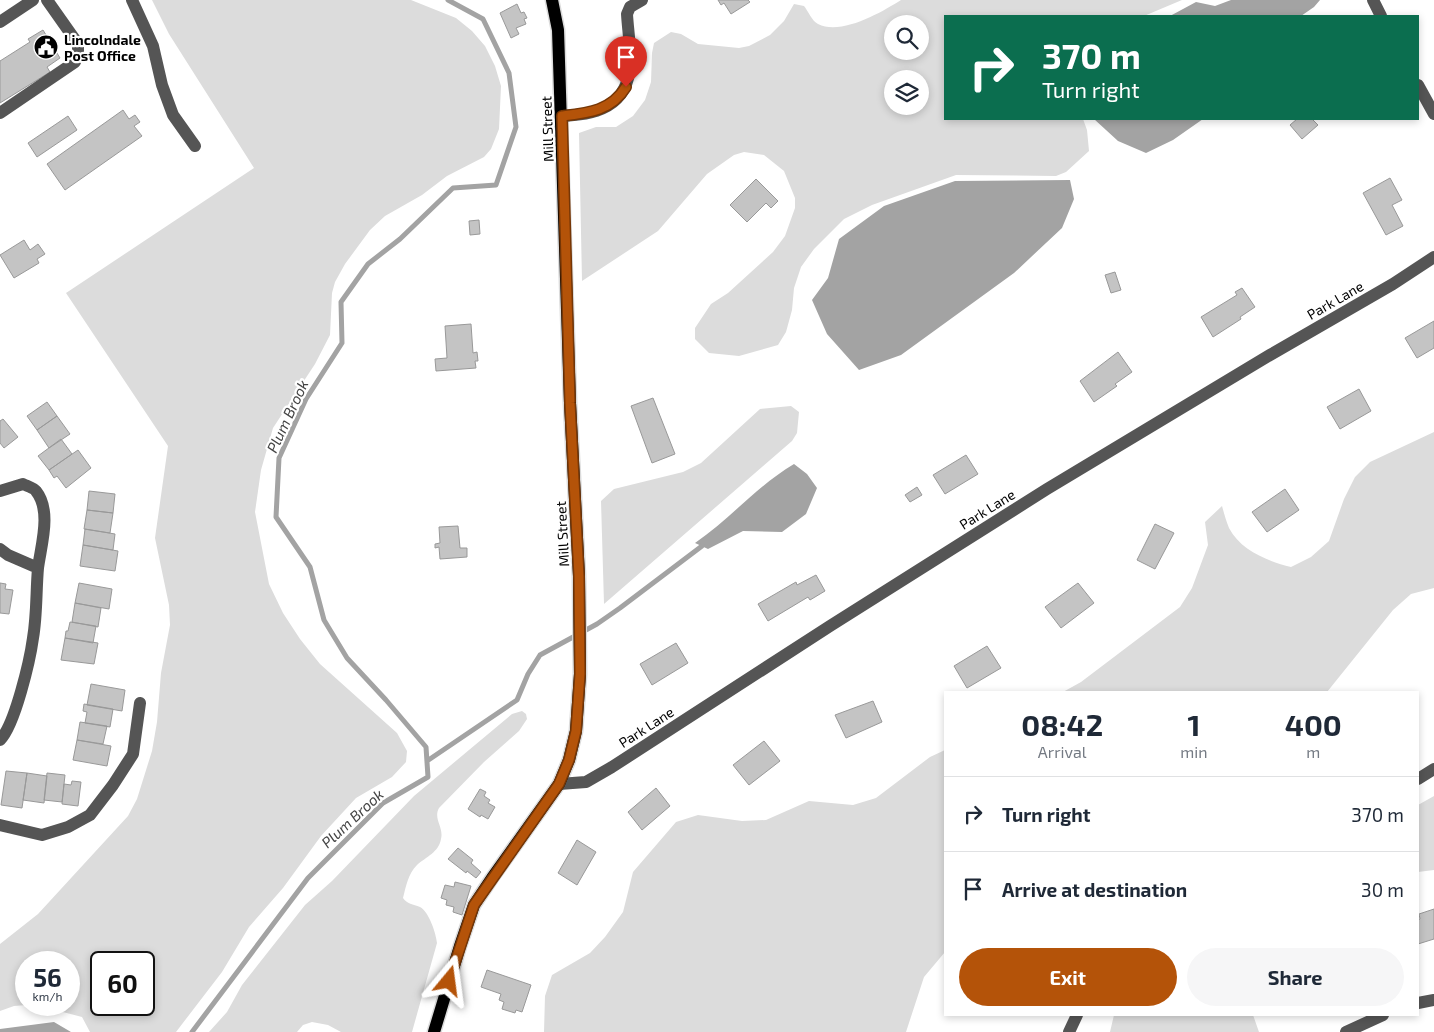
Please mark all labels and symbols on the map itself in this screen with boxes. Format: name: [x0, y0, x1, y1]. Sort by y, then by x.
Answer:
place label: Lincolndale Post Office: [64, 31, 141, 64]
public building icon: Lincolndale Post Office: [33, 34, 59, 60]
pin: [605, 36, 647, 87]
street label: Mill Street: [537, 96, 557, 162]
street label: Park Lane: [1304, 277, 1366, 323]
water label: Plum Brook: [262, 377, 312, 455]
street label: Park Lane: [956, 485, 1018, 533]
street label: Mill Street: [552, 501, 572, 567]
street label: Park Lane: [615, 703, 677, 751]
water label: Plum Brook: [317, 785, 387, 851]
speed limit sign: 60: [90, 951, 155, 1016]
position arrow: [422, 954, 474, 1006]

